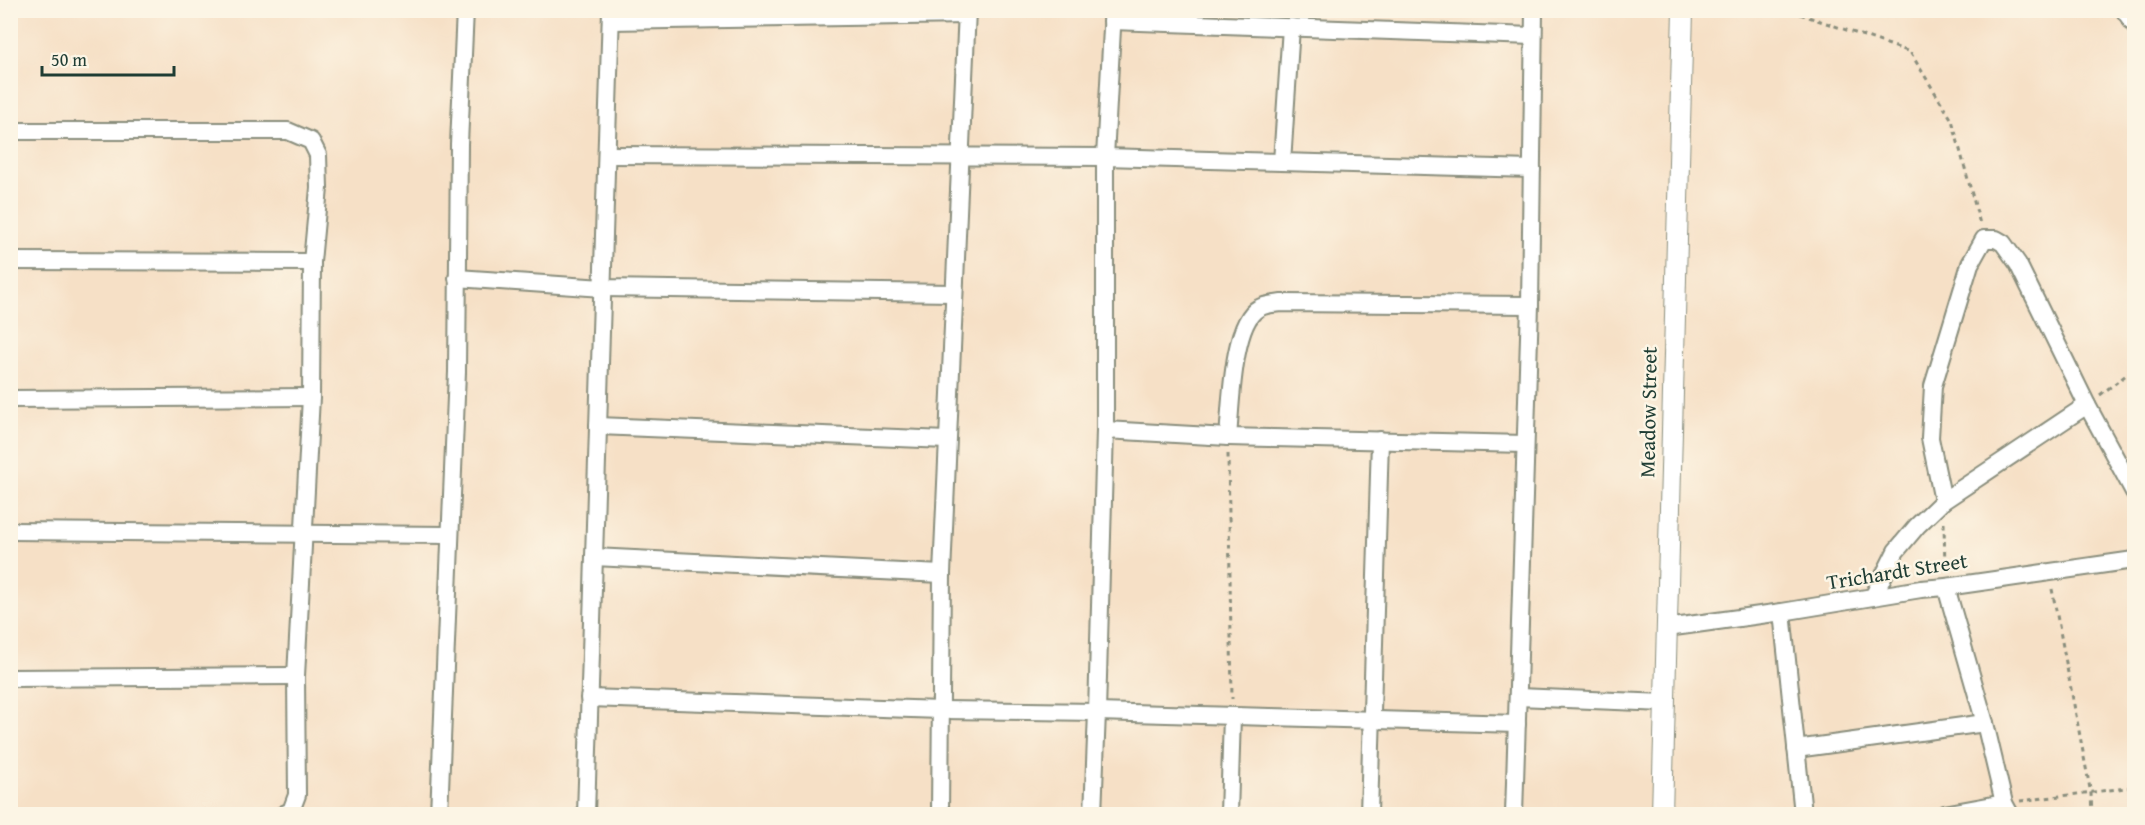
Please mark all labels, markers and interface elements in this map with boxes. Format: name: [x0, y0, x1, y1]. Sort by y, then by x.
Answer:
scale bar: [42, 39, 174, 77]
text: 50 m: [51, 46, 87, 73]
street label: Meadow Street: [1631, 346, 1665, 478]
street label: Trichardt Street: [1825, 545, 1970, 597]

